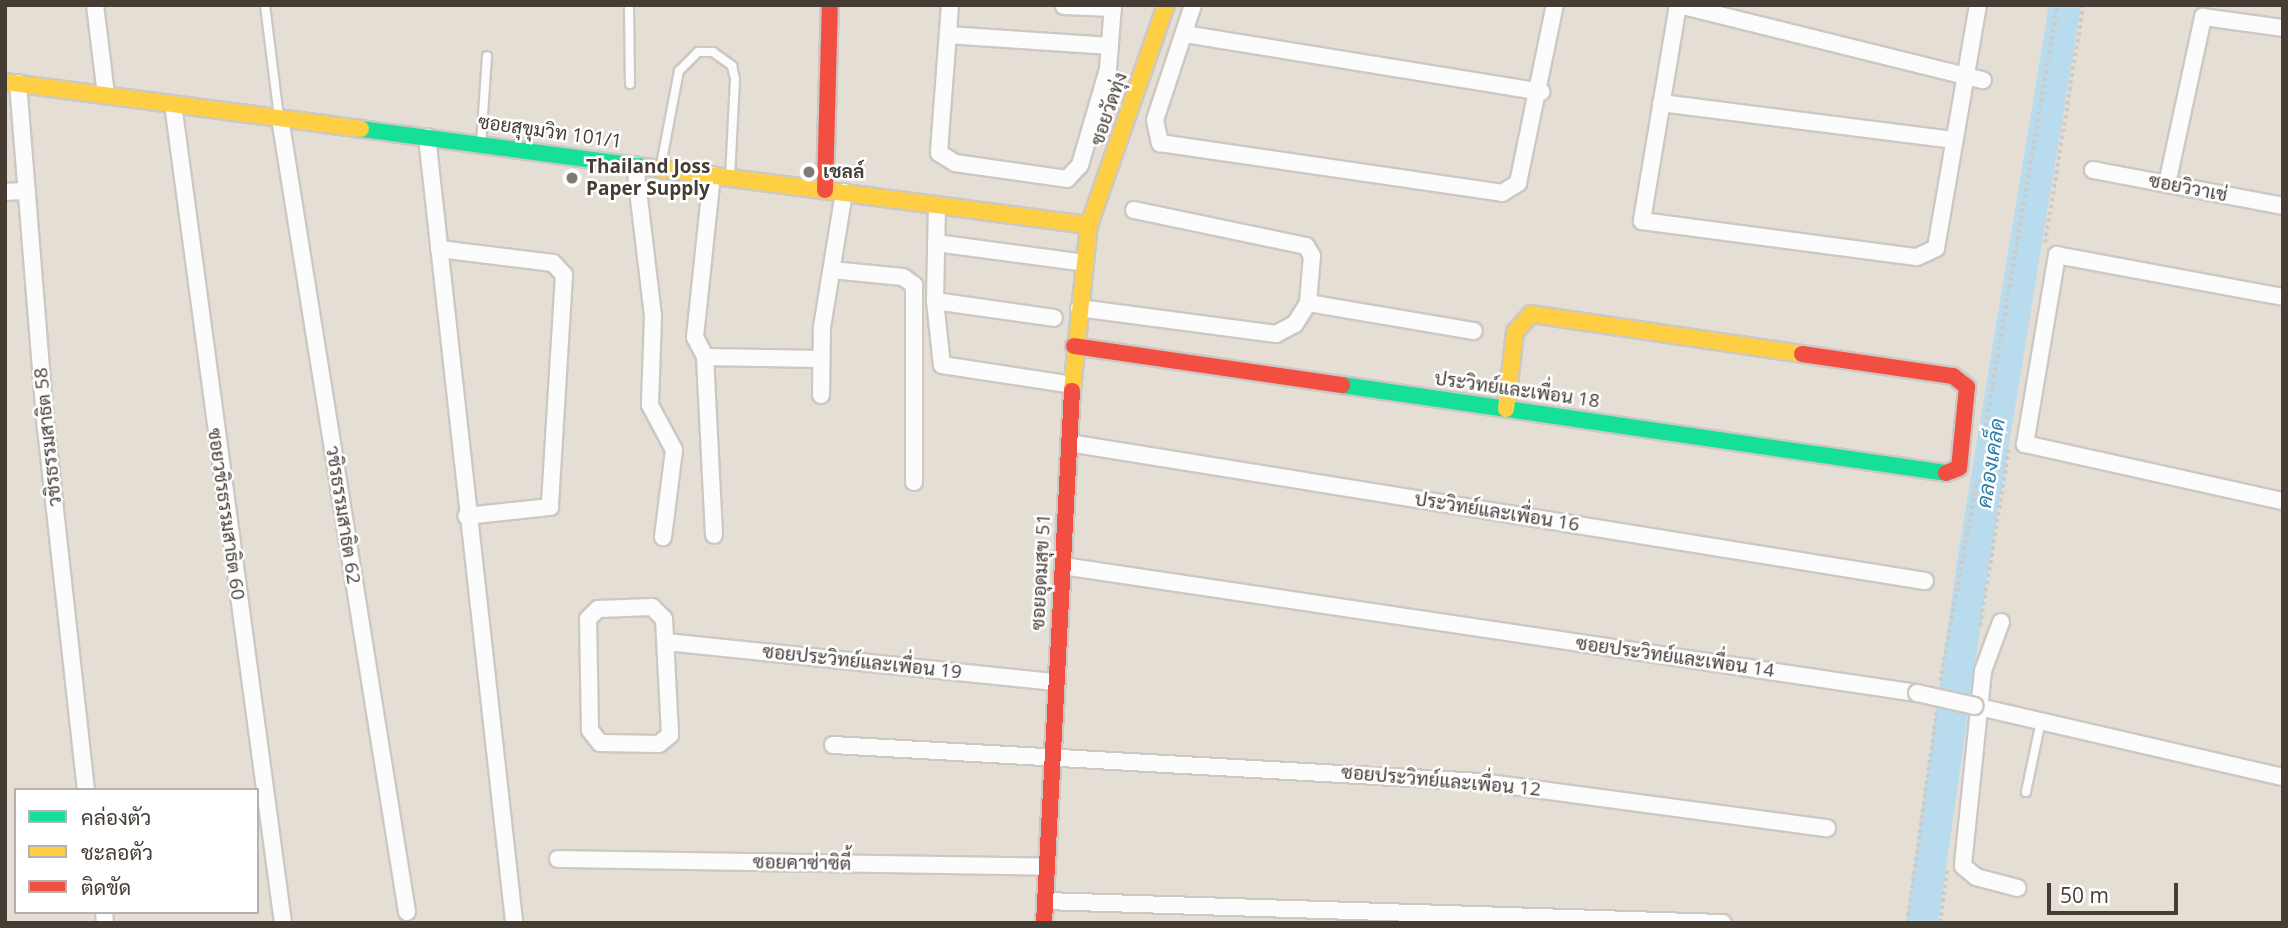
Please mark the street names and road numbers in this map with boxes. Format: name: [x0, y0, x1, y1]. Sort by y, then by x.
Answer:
street label: ซอยวัดทุ่ง: [1086, 69, 1132, 149]
street label: ซอยสุขุมวิท 101/1: [476, 111, 624, 153]
street label: ซอยวิวาเช่: [2147, 169, 2229, 207]
street label: วชิรธรรมสาธิต 58: [29, 366, 67, 508]
street label: ประวิทย์และเพื่อน 18: [1433, 367, 1601, 413]
street label: ซอยวชิรธรรมสาธิต 60: [203, 427, 249, 601]
street label: วชิรธรรมสาธิต 62: [321, 444, 365, 586]
street label: ประวิทย์และเพื่อน 16: [1413, 488, 1581, 536]
street label: ซอยอุดมสุข 51: [1027, 513, 1055, 631]
street label: ซอยประวิทย์และเพื่อน 14: [1574, 632, 1776, 682]
street label: ซอยประวิทย์และเพื่อน 19: [761, 640, 963, 684]
street label: ซอยประวิทย์และเพื่อน 12: [1340, 761, 1542, 801]
street label: ซอยคาซ่าซิตี้: [753, 851, 851, 875]

